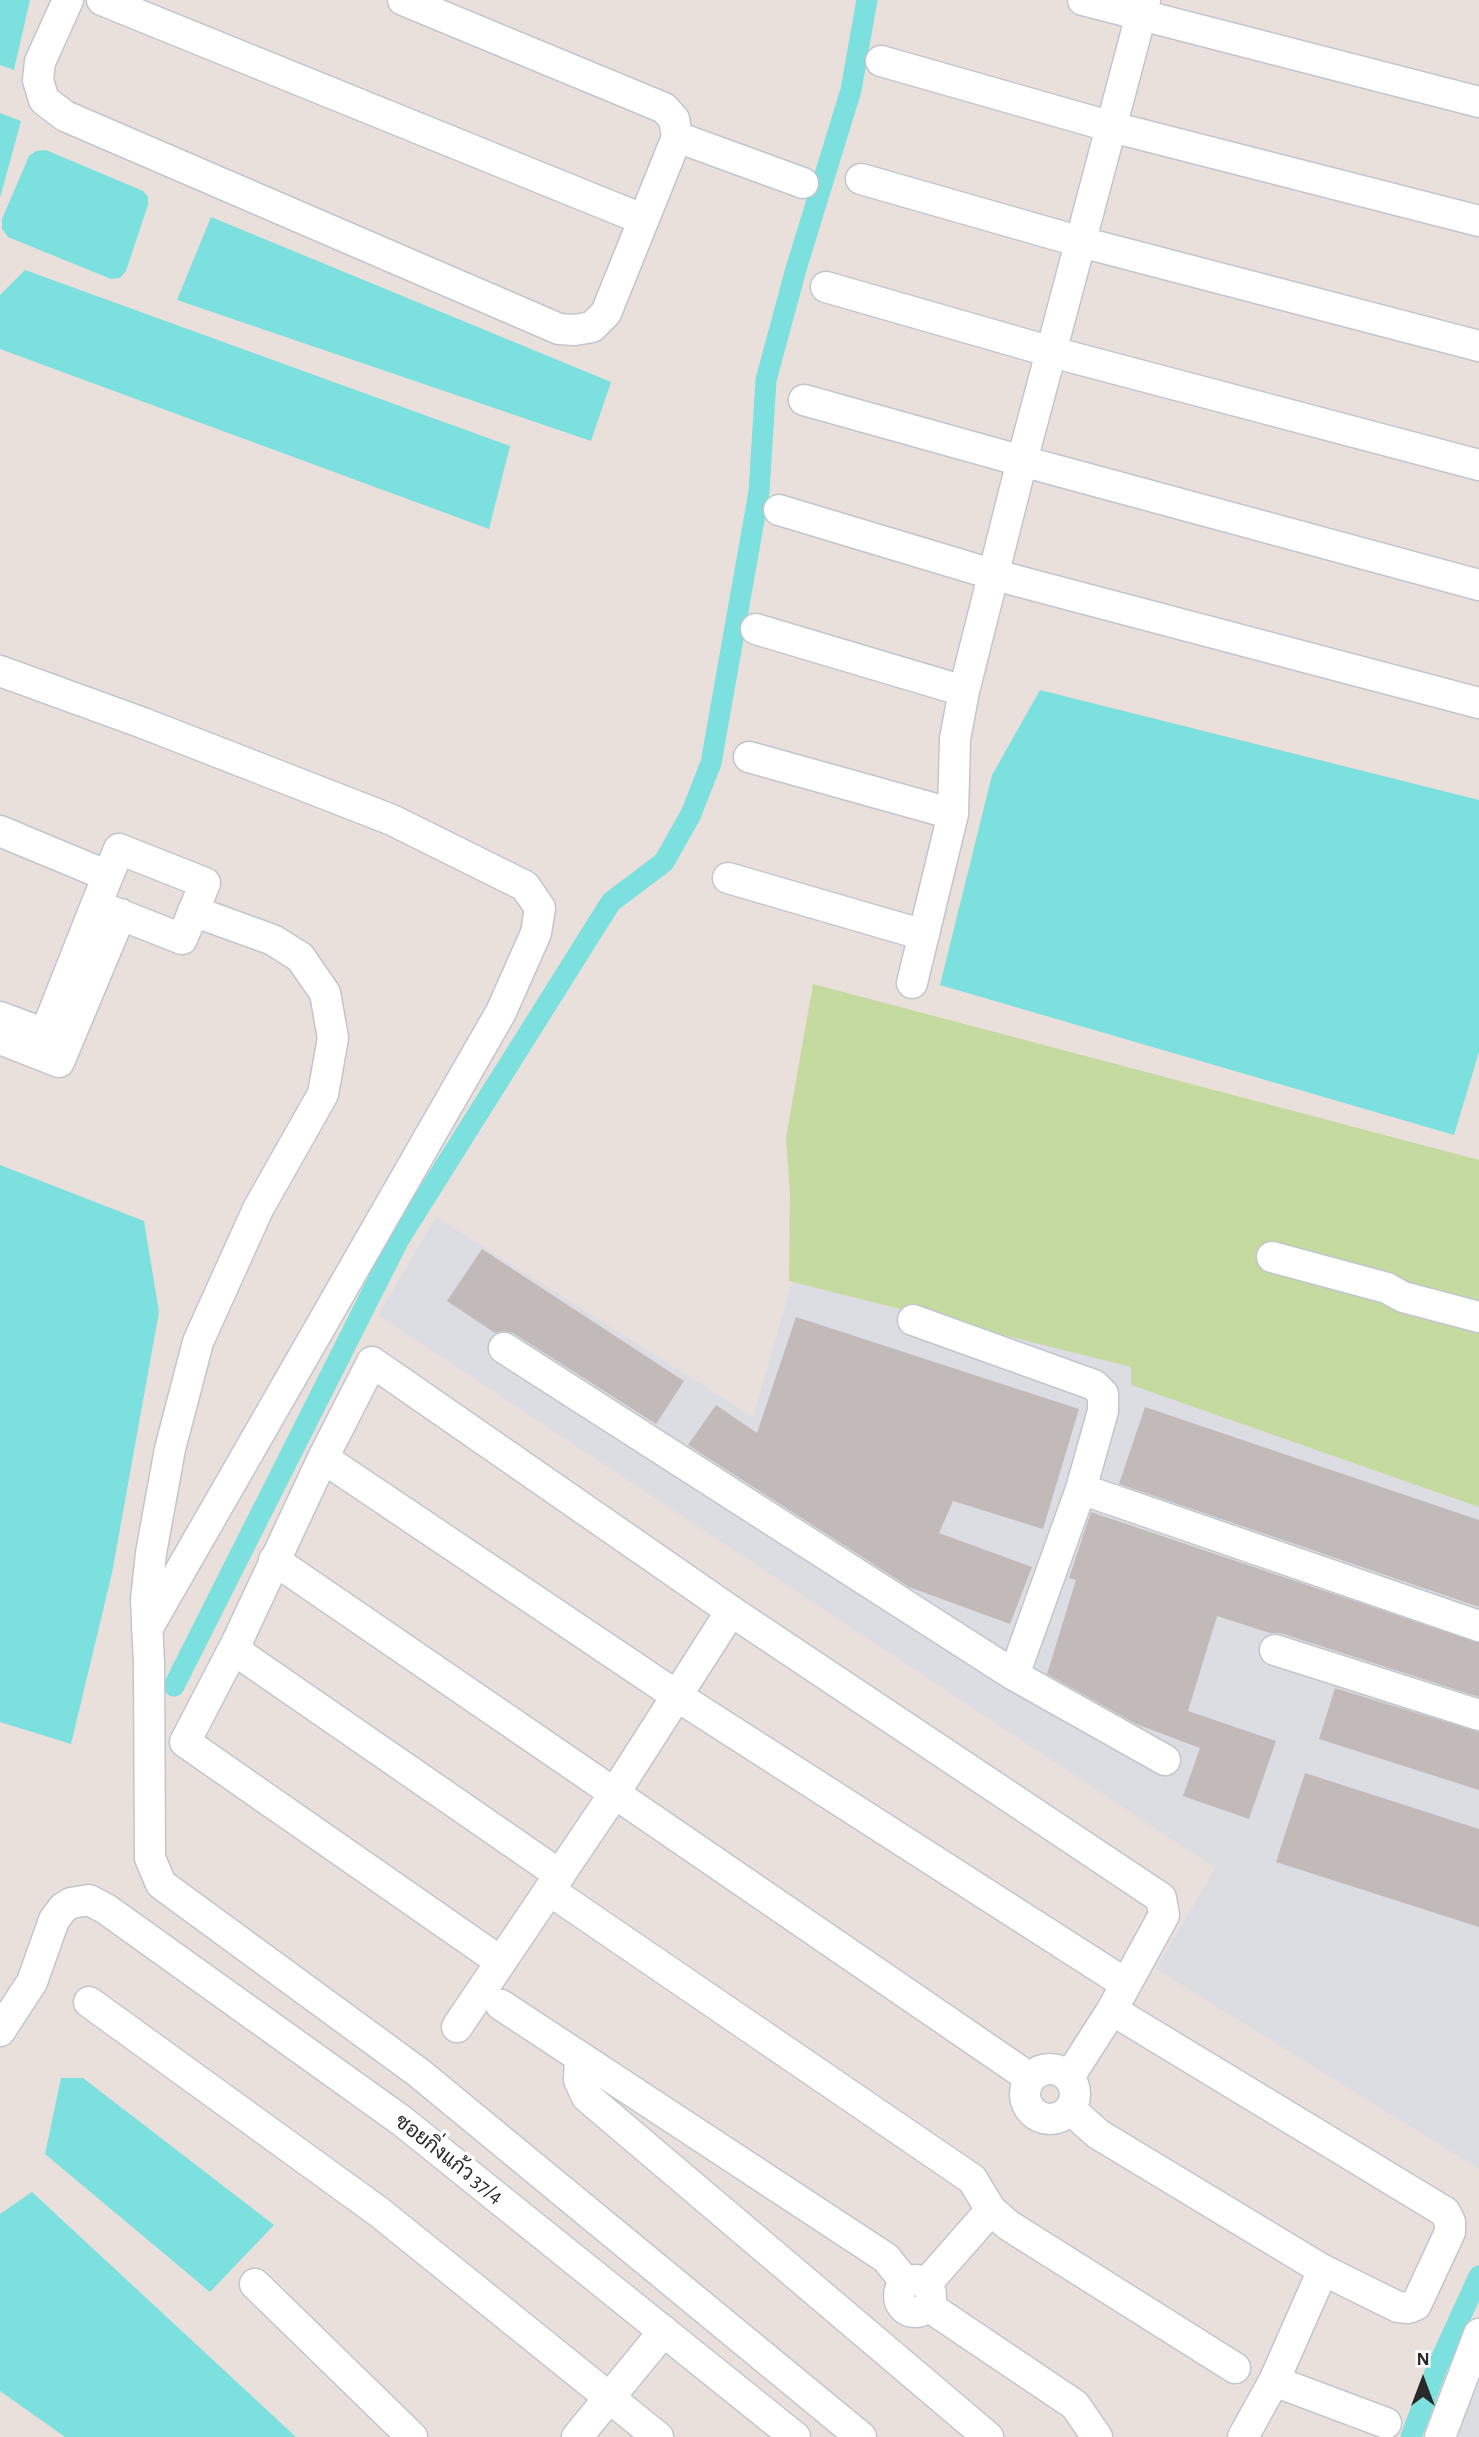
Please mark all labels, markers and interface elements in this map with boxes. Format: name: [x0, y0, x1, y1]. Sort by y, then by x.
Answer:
street label: ซอยกิ่งแก้ว 37/4: [390, 2109, 508, 2209]
north arrow: [1388, 2346, 1458, 2416]
text: N: [1416, 2350, 1430, 2369]

